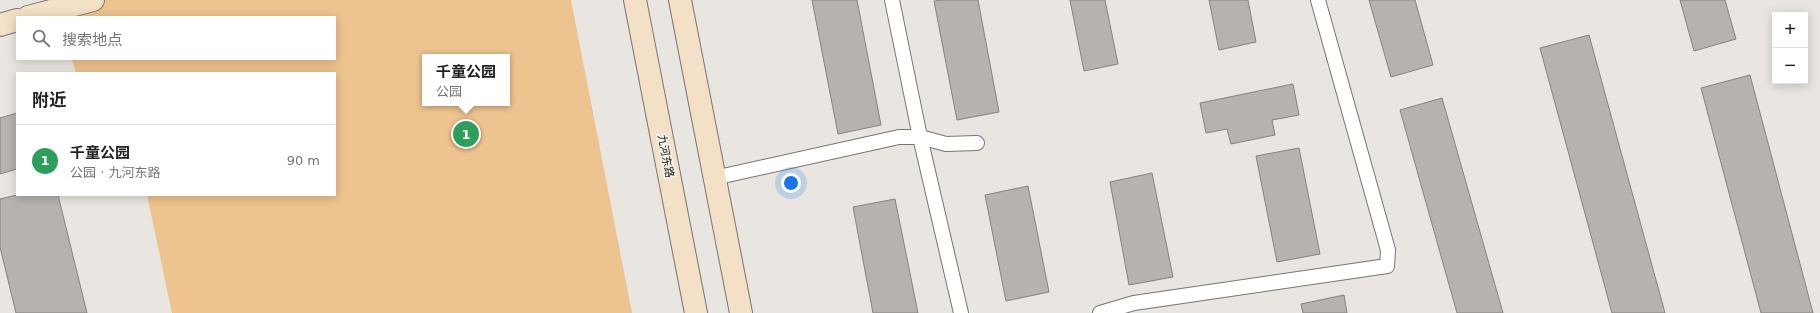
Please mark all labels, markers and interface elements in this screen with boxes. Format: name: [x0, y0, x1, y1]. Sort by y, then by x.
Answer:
map controls: [1772, 12, 1808, 84]
button: +: [1772, 12, 1808, 48]
search box: [16, 16, 336, 60]
icon: search: [30, 27, 52, 49]
text: 搜索地点: [62, 31, 122, 49]
button: −: [1772, 48, 1808, 84]
popup: [422, 54, 510, 106]
text: 千童公园: [436, 63, 496, 81]
text: 公园: [436, 84, 462, 99]
text: 附近: [32, 90, 66, 110]
pin: 1: [453, 119, 479, 149]
street label: 九河东路: [655, 133, 676, 179]
text: 千童公园: [70, 144, 130, 162]
text: 1: [40, 153, 50, 168]
text: 90 m: [287, 153, 320, 168]
text: 公园 · 九河东路: [70, 165, 160, 180]
your location: [781, 173, 801, 193]

